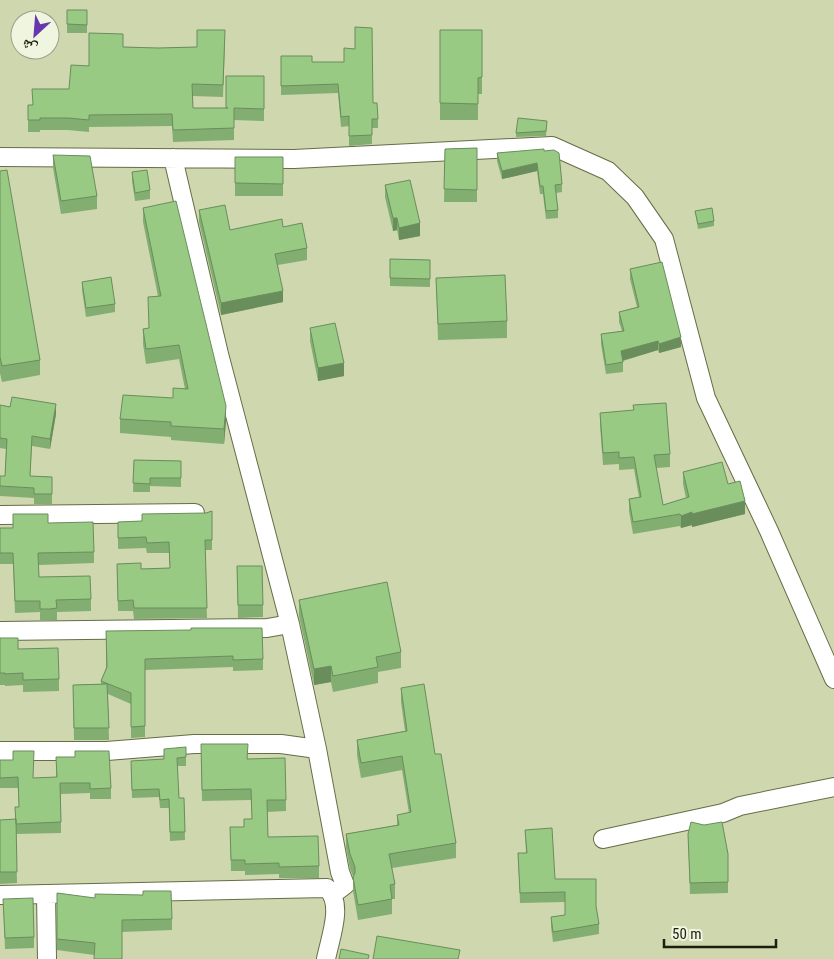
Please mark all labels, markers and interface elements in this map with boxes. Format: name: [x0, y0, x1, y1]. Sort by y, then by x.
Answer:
north arrow: [10, 10, 60, 60]
text: ش: [19, 35, 40, 57]
scale bar: [664, 916, 776, 948]
text: 50 m: [672, 925, 702, 943]

